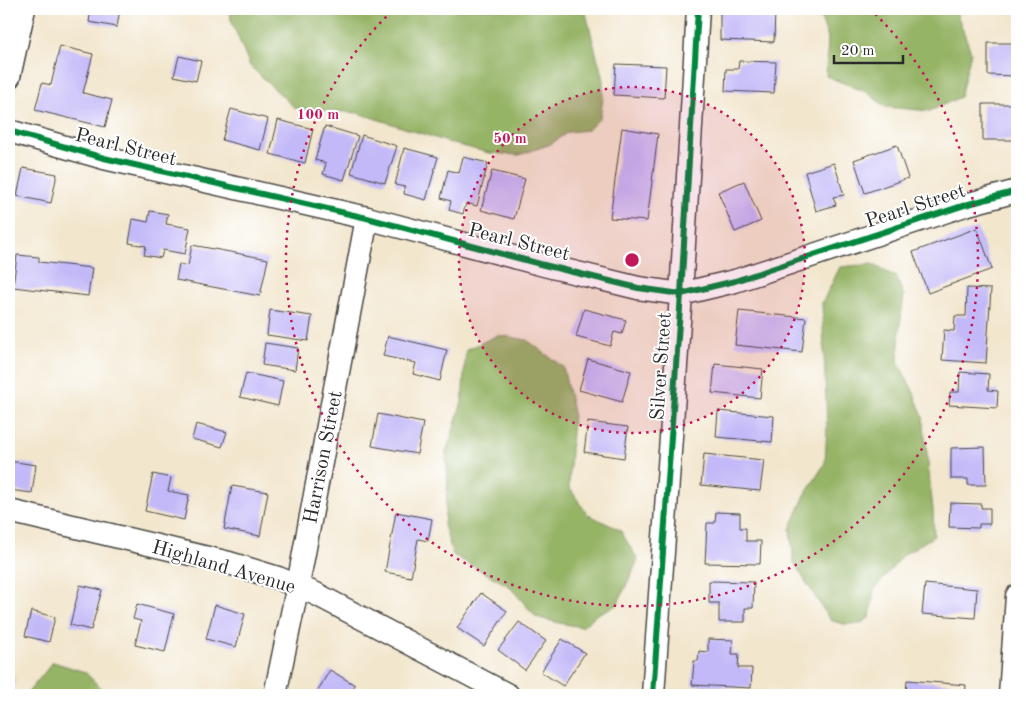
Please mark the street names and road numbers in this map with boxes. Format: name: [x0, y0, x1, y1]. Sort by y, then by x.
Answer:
street label: Pearl Street: [73, 126, 178, 170]
street label: Pearl Street: [863, 181, 968, 232]
street label: Pearl Street: [466, 221, 571, 265]
street label: Silver Street: [648, 311, 676, 421]
street label: Harrison Street: [301, 389, 347, 526]
street label: Highland Avenue: [149, 538, 298, 598]

